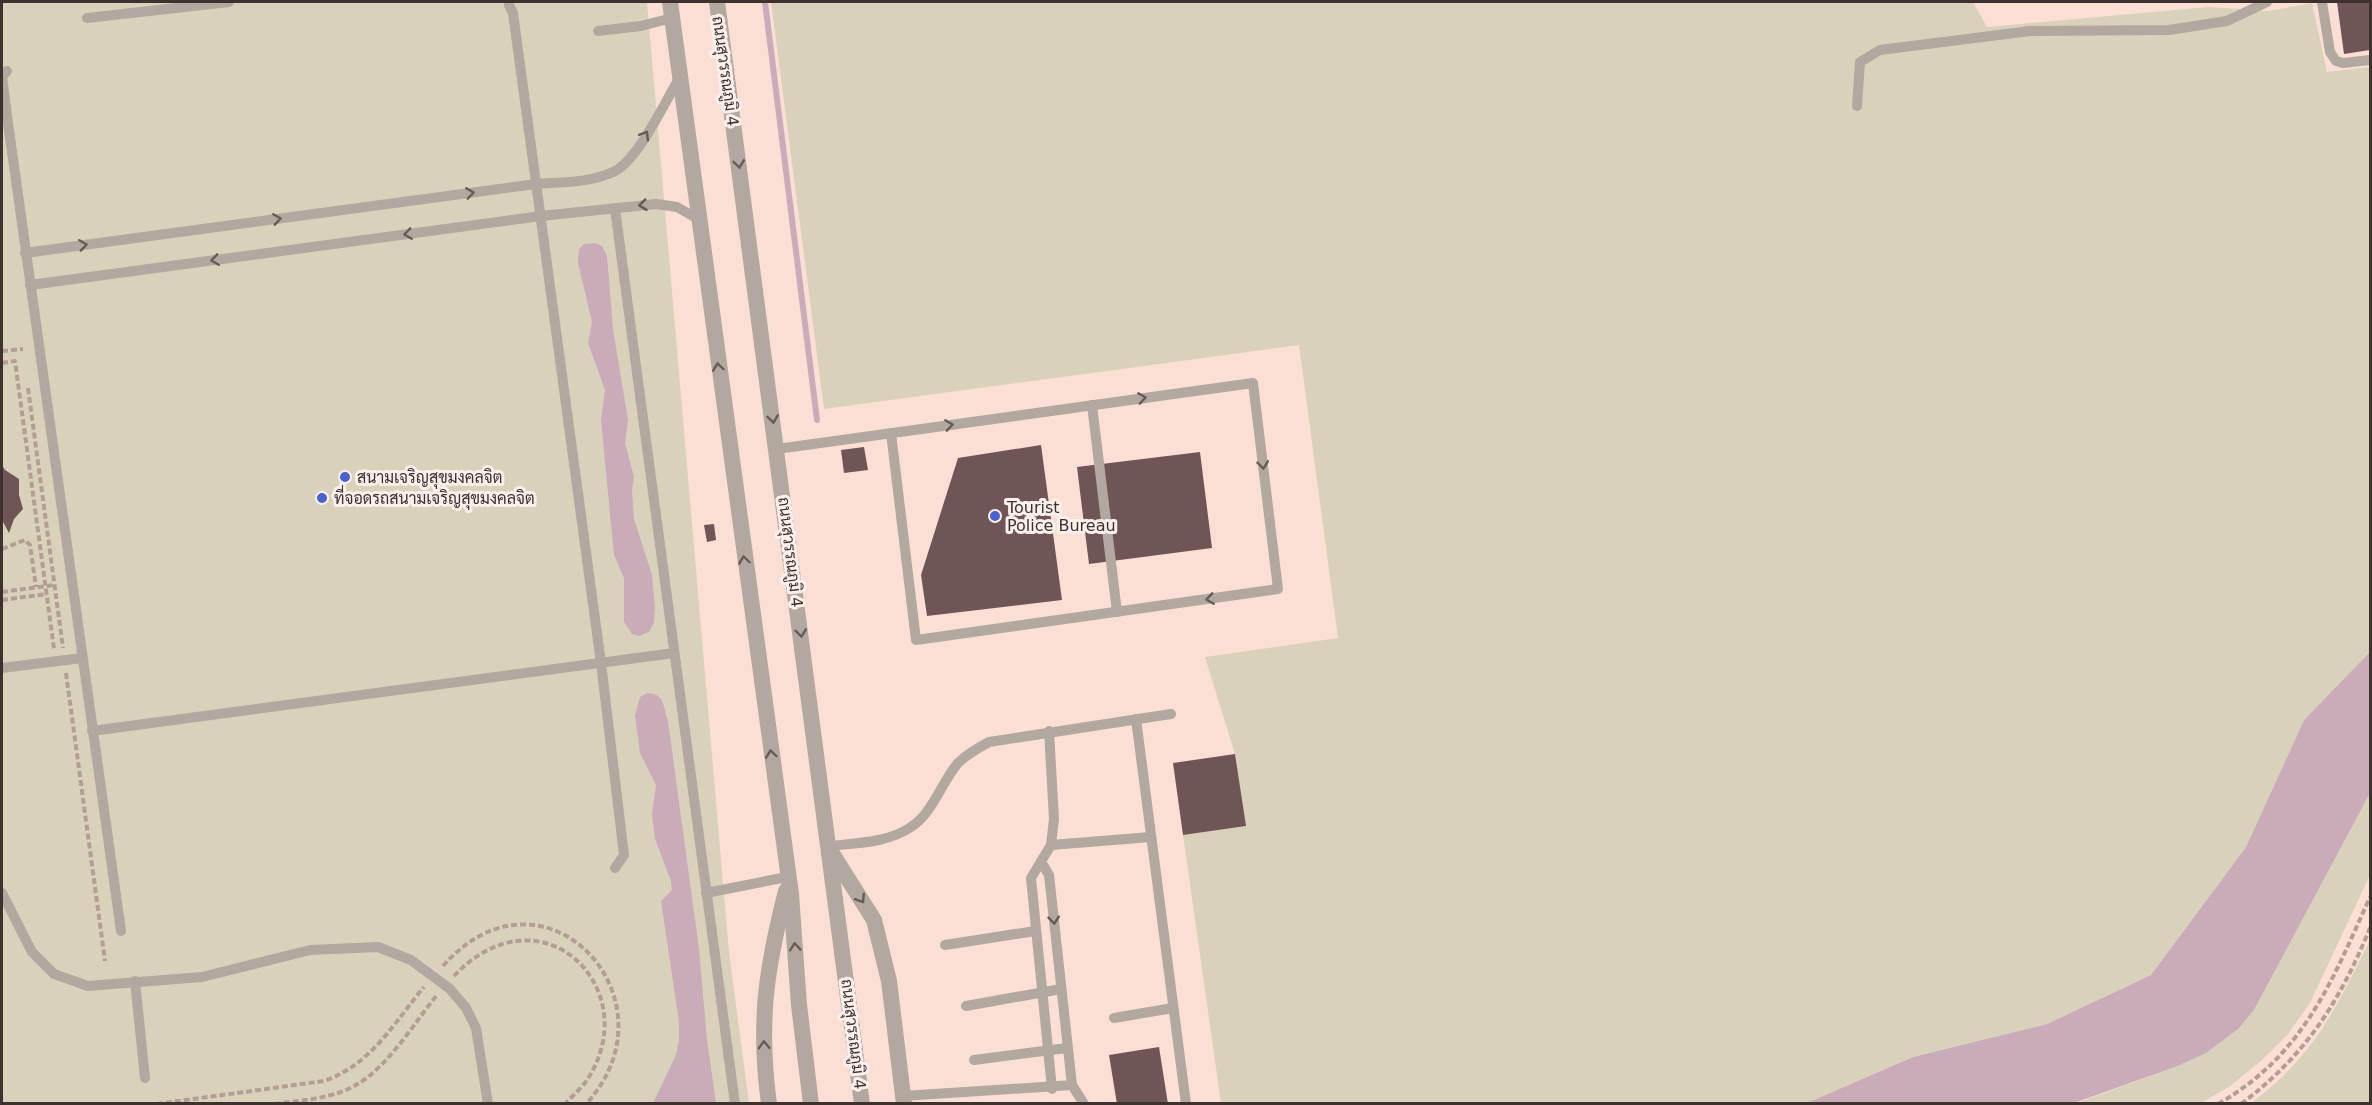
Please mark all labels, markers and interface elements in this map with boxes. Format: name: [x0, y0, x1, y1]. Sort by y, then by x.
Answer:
street label: ถนนสุวรรณภูมิ 4: [706, 15, 743, 128]
one-way arrow: [637, 131, 649, 141]
one-way arrow: [732, 159, 744, 168]
one-way arrow: [465, 187, 474, 199]
one-way arrow: [639, 198, 648, 211]
one-way arrow: [272, 213, 281, 225]
one-way arrow: [403, 228, 413, 240]
one-way arrow: [79, 239, 88, 251]
one-way arrow: [210, 254, 219, 266]
one-way arrow: [712, 363, 725, 372]
one-way arrow: [1137, 392, 1146, 405]
one-way arrow: [767, 415, 779, 424]
one-way arrow: [944, 420, 953, 432]
one-way arrow: [1256, 460, 1269, 469]
place label: สนามเจริญสุขมงคลจิต: [357, 468, 502, 489]
marker: สนามเจริญสุขมงคลจิต: [338, 470, 352, 484]
place label: ที่จอดรถสนามเจริญสุขมงคลจิต: [334, 484, 535, 510]
marker: ที่จอดรถสนามเจริญสุขมงคลจิต: [315, 491, 329, 505]
street label: ถนนสุวรรณภูมิ 4: [772, 496, 807, 608]
place label: Tourist Police Bureau: [1006, 498, 1116, 535]
marker: Tourist Police Bureau: [988, 509, 1002, 523]
one-way arrow: [739, 556, 751, 565]
one-way arrow: [1205, 593, 1214, 605]
one-way arrow: [795, 629, 807, 638]
one-way arrow: [765, 749, 777, 758]
one-way arrow: [853, 893, 865, 903]
one-way arrow: [1047, 915, 1059, 924]
one-way arrow: [789, 942, 802, 951]
street label: ถนนสุวรรณภูมิ 4: [835, 978, 870, 1090]
one-way arrow: [758, 1041, 770, 1050]

